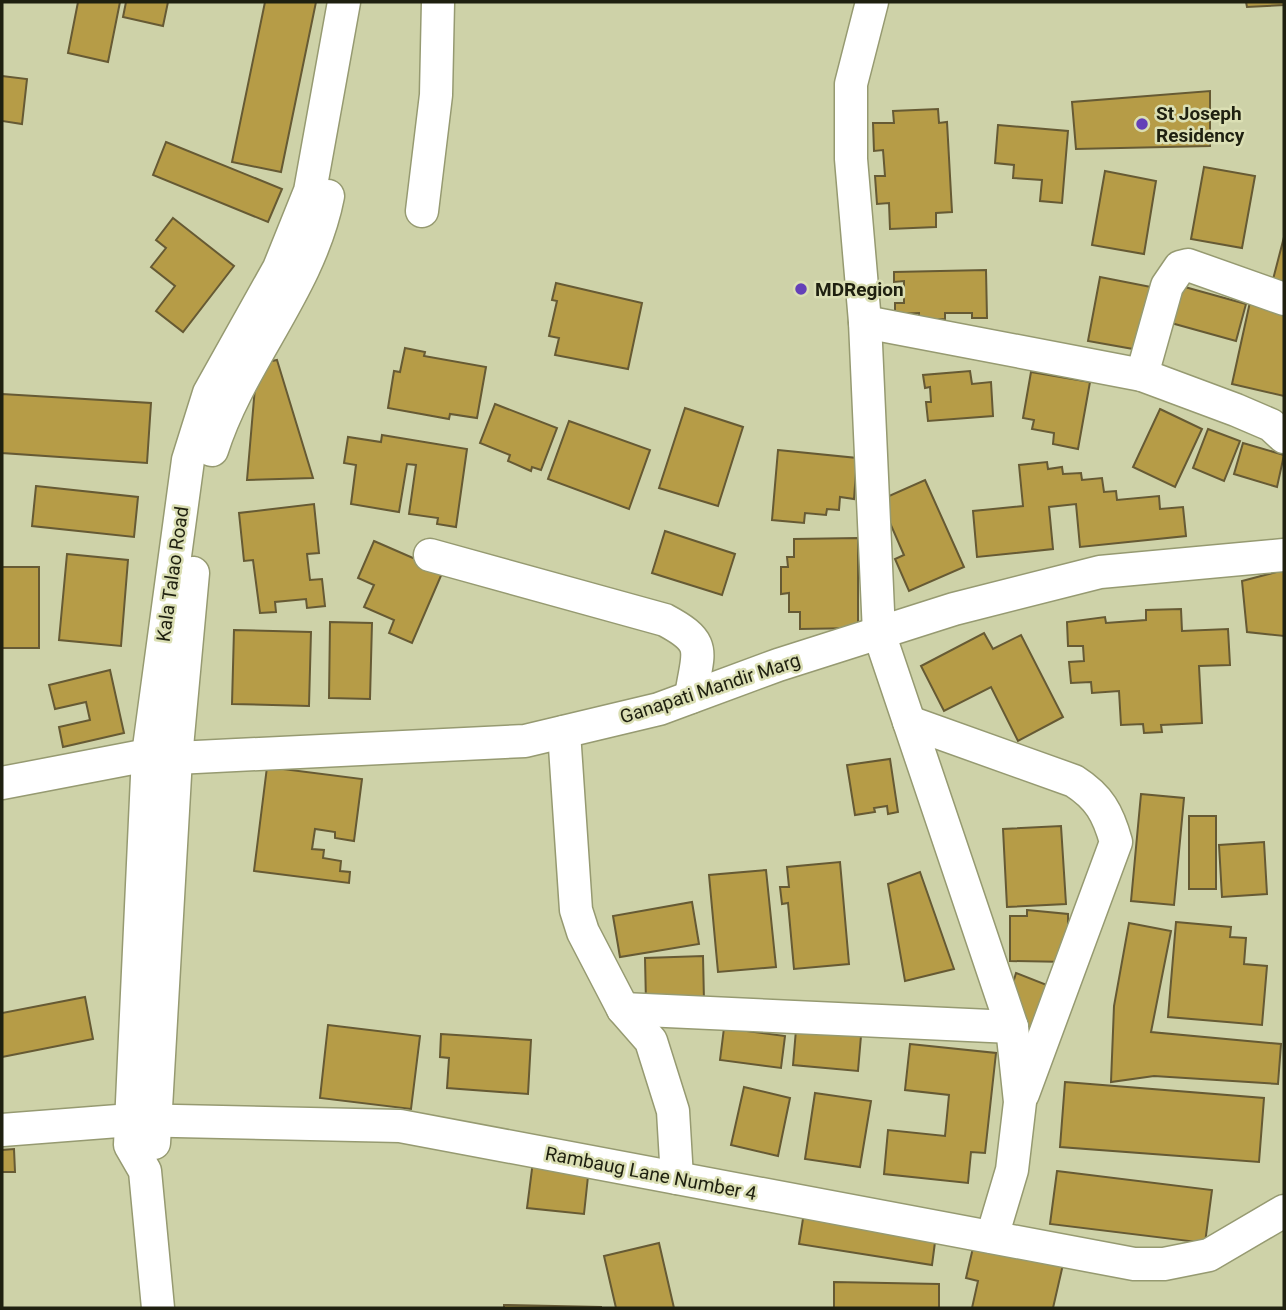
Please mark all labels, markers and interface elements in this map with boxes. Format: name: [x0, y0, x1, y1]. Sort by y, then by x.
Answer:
place label: St Joseph Residency: [1156, 102, 1245, 147]
marker: St Joseph Residency: [1134, 116, 1150, 132]
place label: MDRegion: [815, 278, 904, 301]
marker: MDRegion: [793, 281, 809, 297]
street label: Kala Talao Road: [152, 505, 193, 643]
street label: Ganapati Mandir Marg: [617, 648, 803, 729]
street label: Rambaug Lane Number 4: [543, 1142, 759, 1205]

